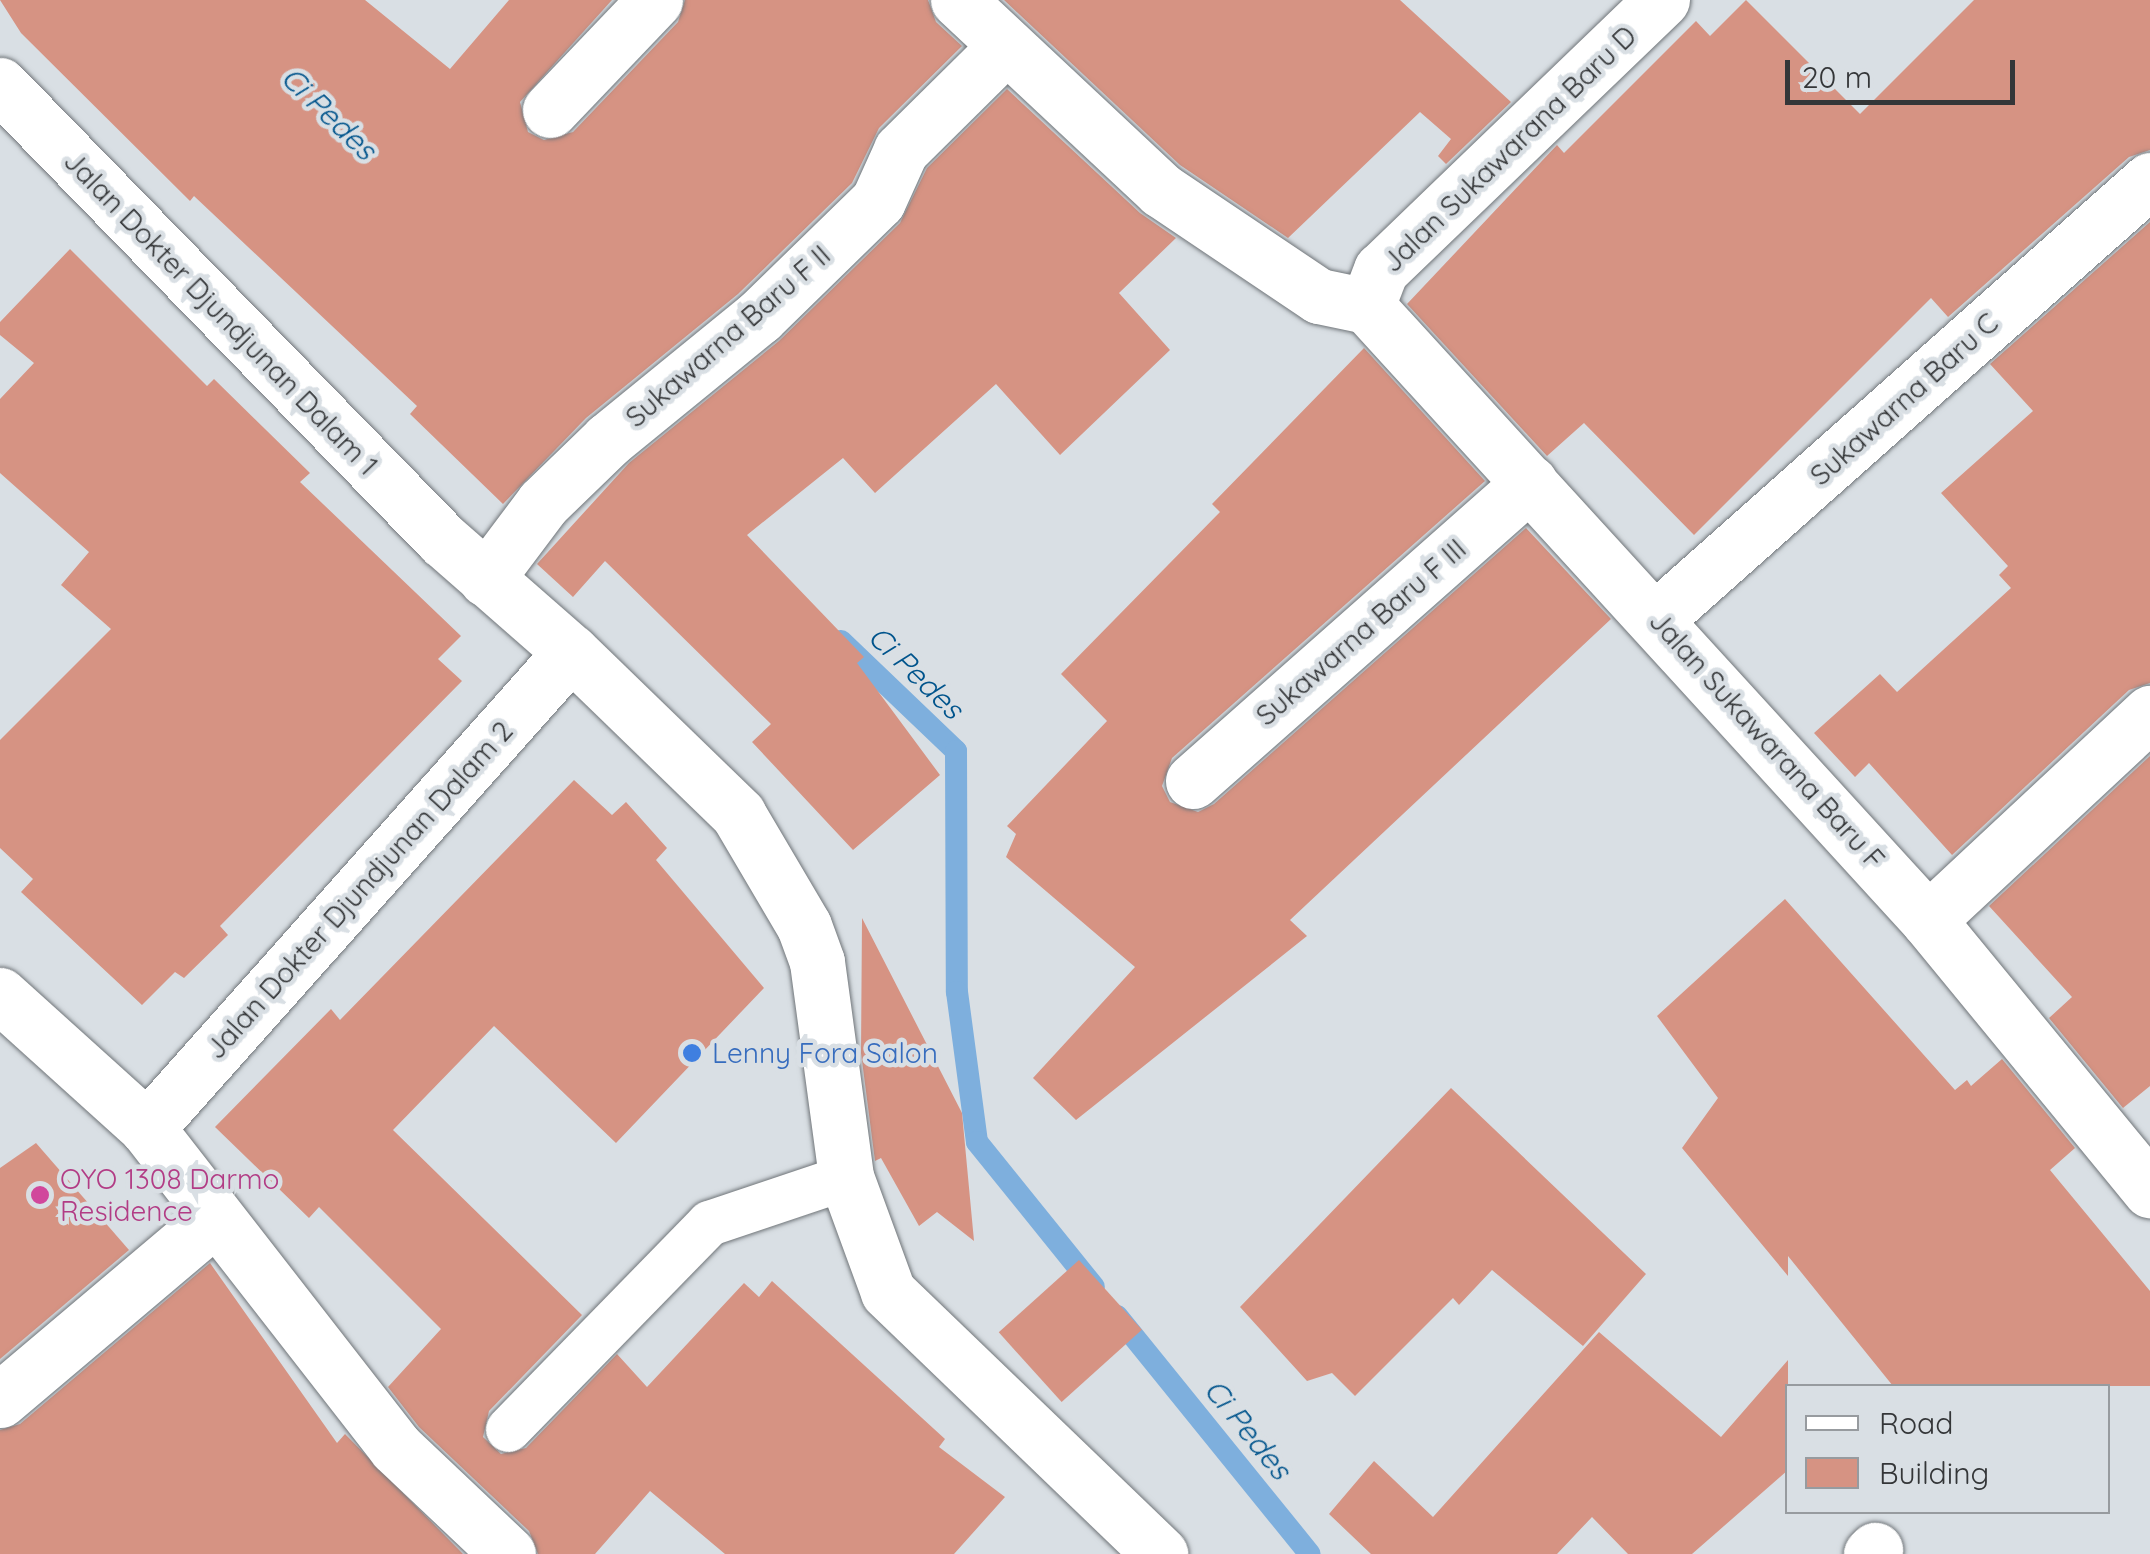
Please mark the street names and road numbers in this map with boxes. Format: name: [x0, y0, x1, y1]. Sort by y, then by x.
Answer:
street label: Jalan Sukawarana Baru D: [1375, 19, 1643, 279]
street label: Jalan Dokter Djundjunan Dalam 1: [57, 144, 385, 482]
street label: Sukawarna Baru F II: [619, 238, 837, 434]
street label: Sukawarna Baru C: [1803, 306, 2005, 492]
street label: Sukawarna Baru F III: [1249, 532, 1473, 732]
street label: Jalan Sukawarana Baru F: [1642, 604, 1892, 876]
street label: Jalan Dokter Djundjunan Dalam 2: [198, 714, 520, 1066]

